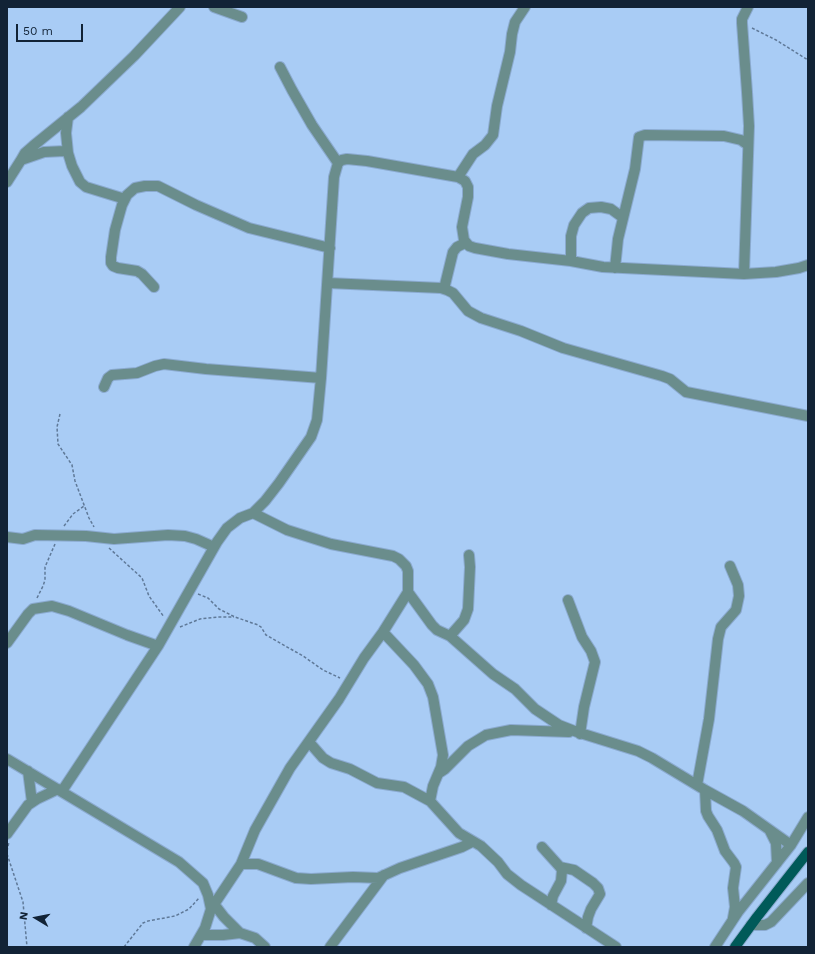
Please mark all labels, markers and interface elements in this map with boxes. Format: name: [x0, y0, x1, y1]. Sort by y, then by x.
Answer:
scale bar: [18, 16, 85, 42]
text: 50 m: [23, 24, 53, 38]
north arrow: [16, 898, 56, 938]
text: N: [17, 911, 31, 921]

